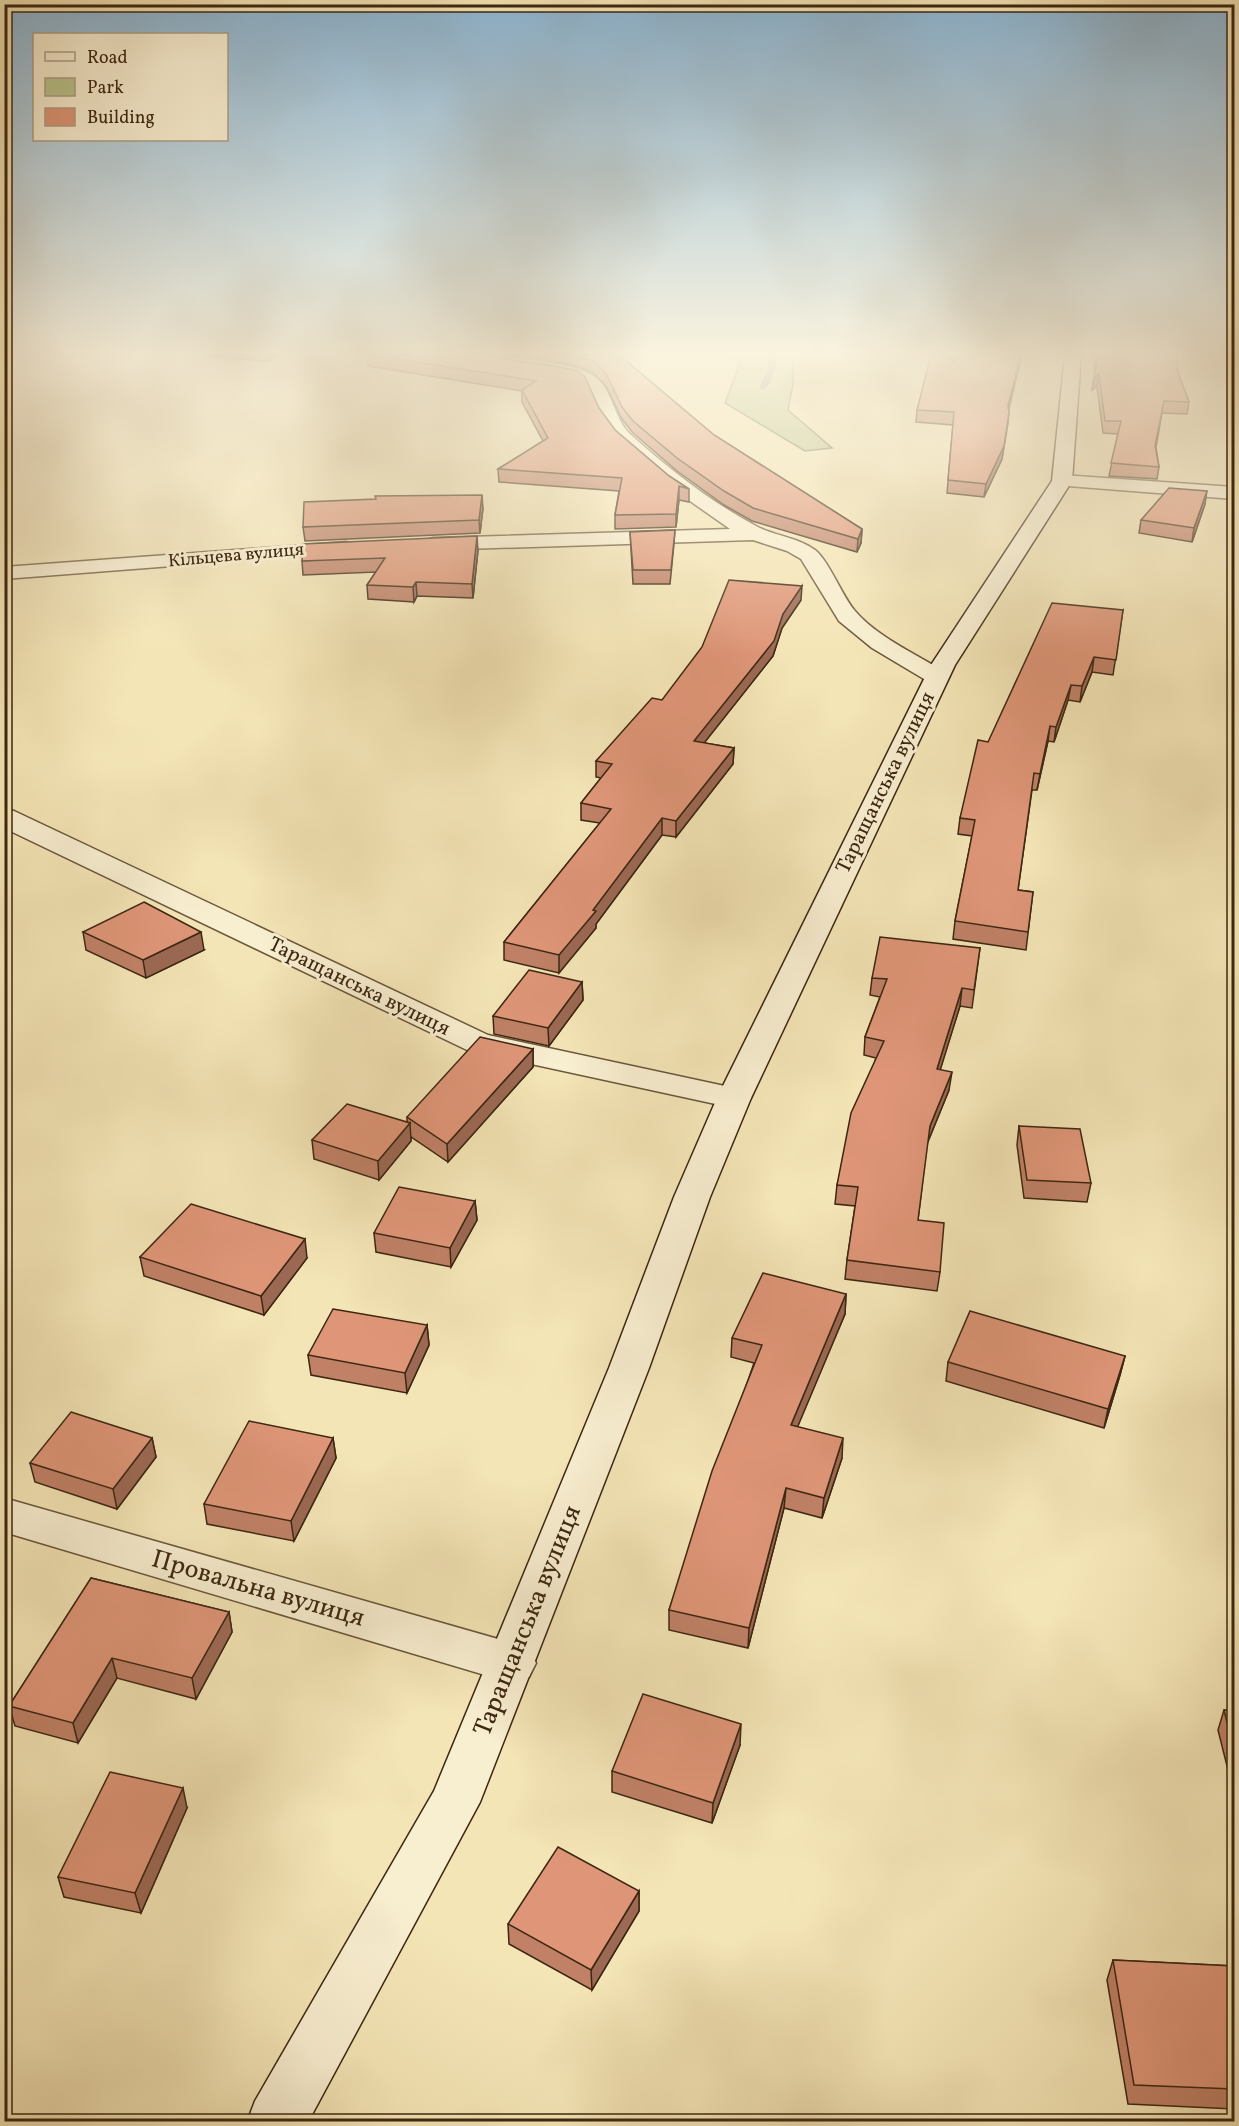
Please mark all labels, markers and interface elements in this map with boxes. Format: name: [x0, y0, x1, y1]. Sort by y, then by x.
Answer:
legend: [33, 33, 228, 141]
text: Road: [87, 46, 128, 71]
text: Park: [87, 76, 124, 101]
text: Building: [87, 106, 155, 131]
street label: Кільцева вулиця: [167, 538, 305, 574]
street label: Таращанська вулиця: [829, 687, 943, 879]
street label: Таращанська вулиця: [263, 930, 455, 1044]
street label: Таращанська вулиця: [465, 1500, 591, 1742]
street label: Провальна вулиця: [147, 1541, 369, 1637]

